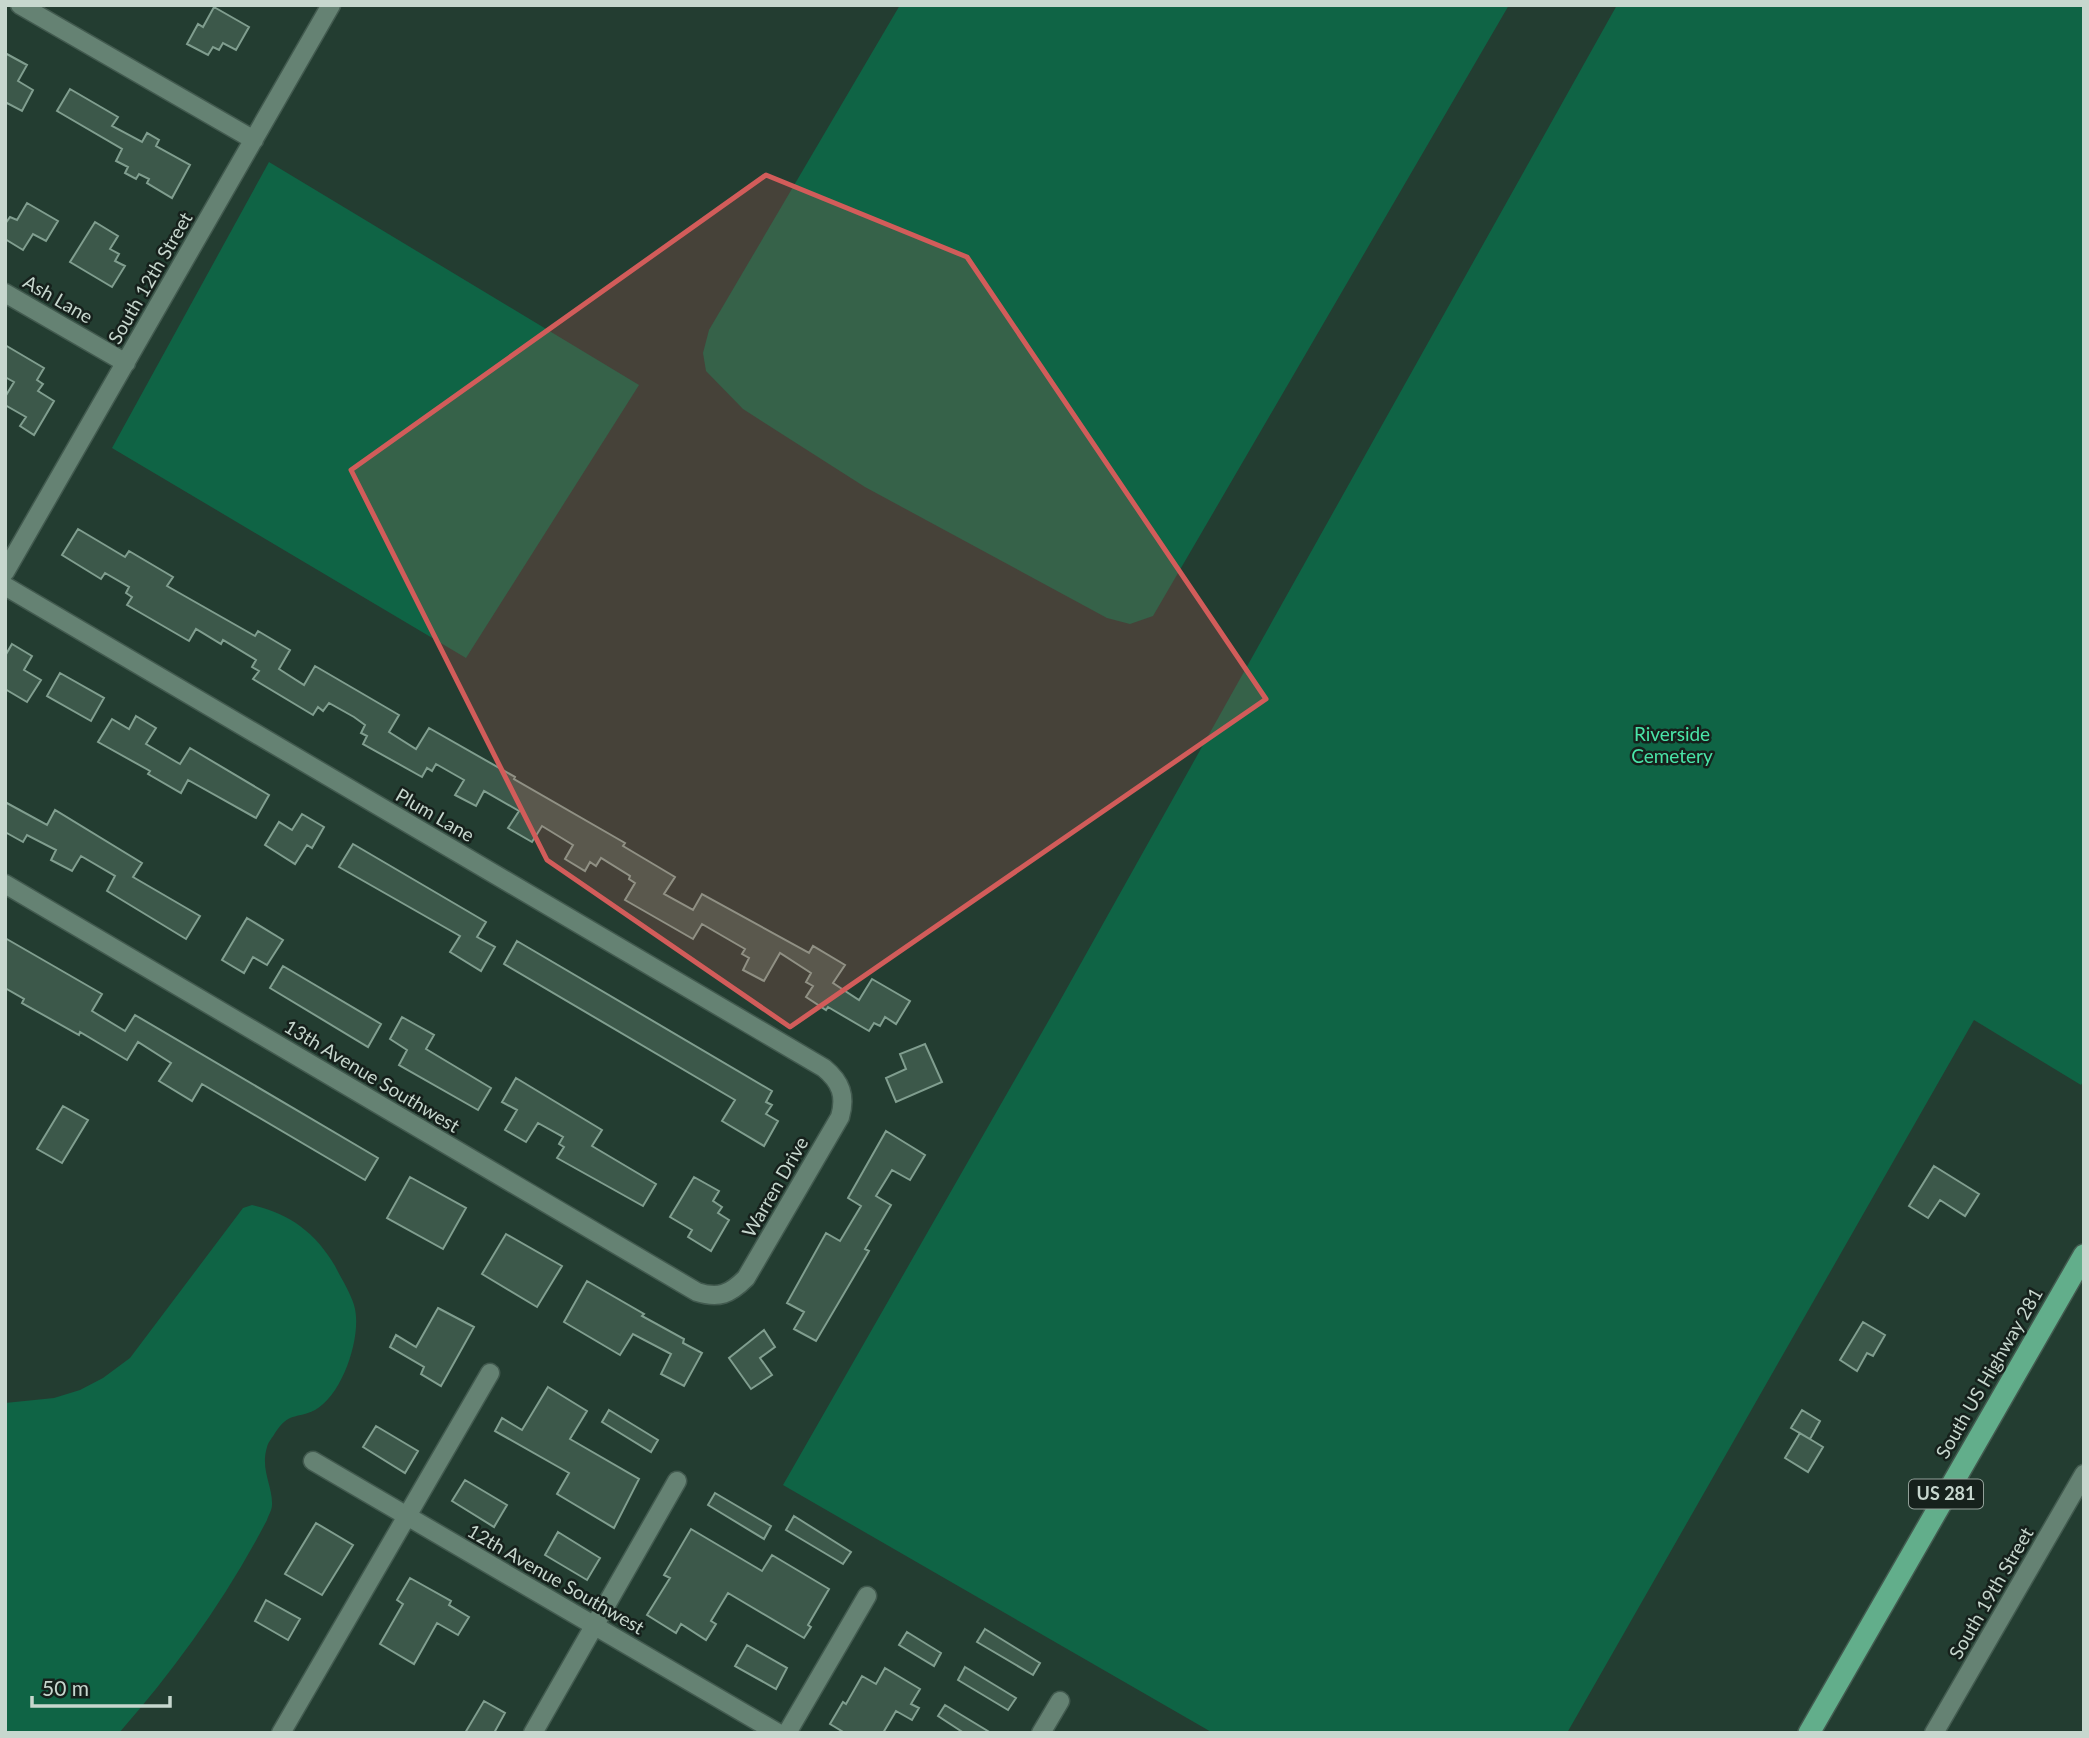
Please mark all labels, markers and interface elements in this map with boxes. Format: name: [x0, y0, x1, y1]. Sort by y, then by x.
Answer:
street label: South 12th Street: [103, 208, 197, 348]
street label: Ash Lane: [19, 270, 97, 328]
park label: Riverside Cemetery: [1631, 722, 1713, 767]
street label: Plum Lane: [392, 783, 479, 846]
street label: 13th Avenue Southwest: [280, 1014, 464, 1137]
street label: Warren Drive: [737, 1132, 813, 1241]
street label: South US Highway 281: [1930, 1283, 2047, 1462]
road number: US 281: [1909, 1479, 1983, 1508]
street label: 12th Avenue Southwest: [464, 1519, 649, 1639]
street label: South 19th Street: [1944, 1523, 2038, 1663]
scale bar: [32, 1664, 170, 1708]
text: 50 m: [42, 1675, 89, 1700]

